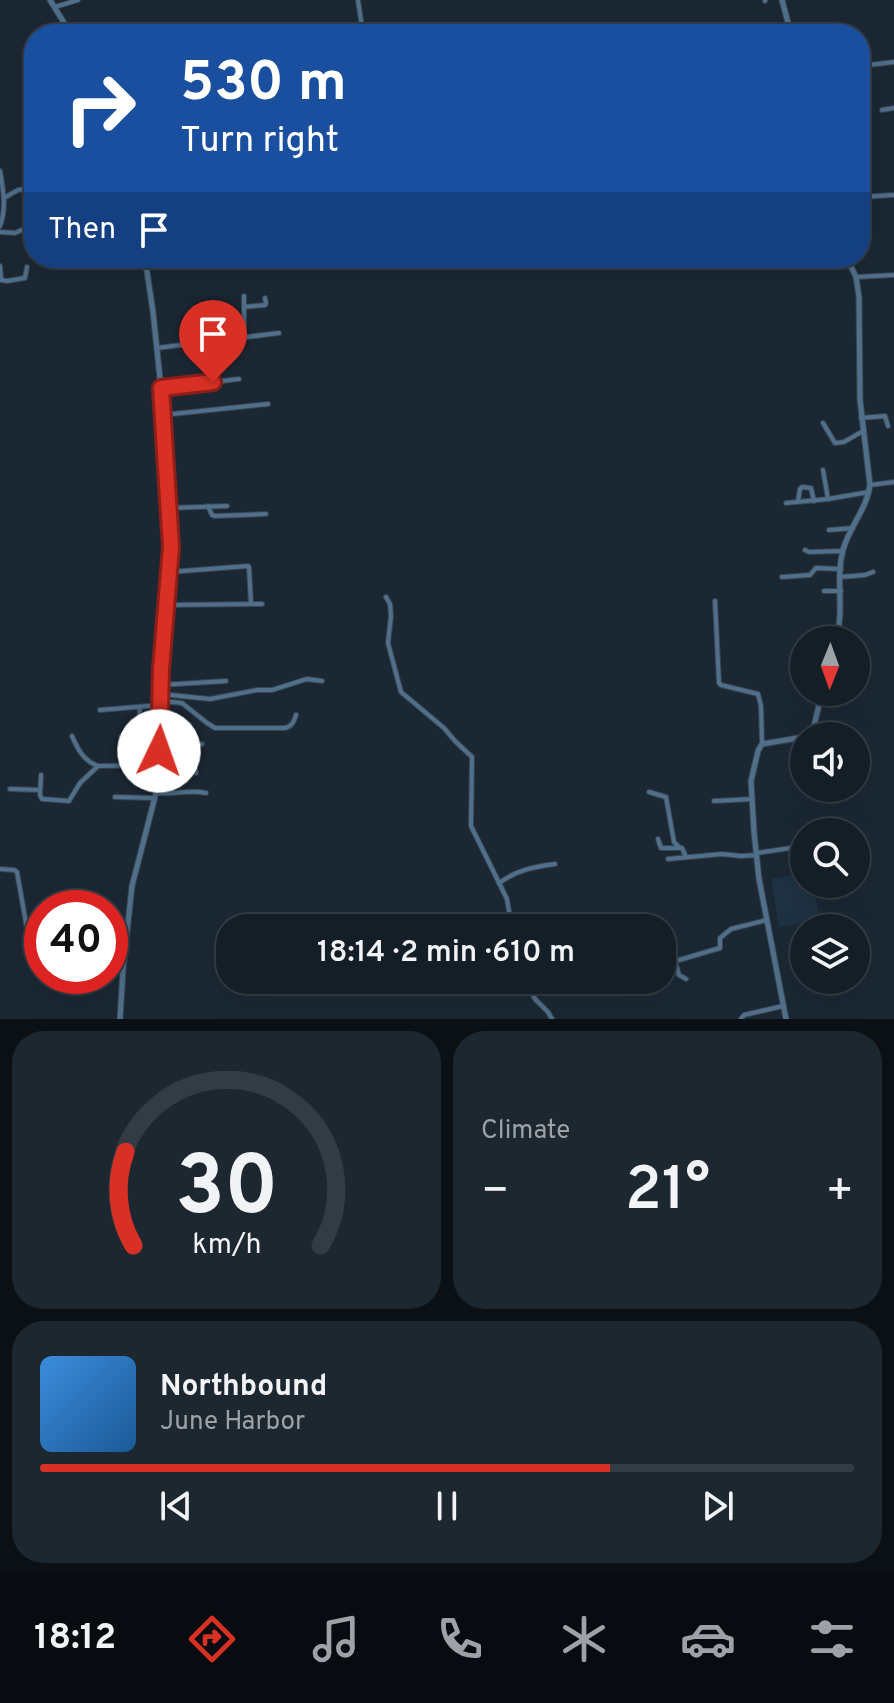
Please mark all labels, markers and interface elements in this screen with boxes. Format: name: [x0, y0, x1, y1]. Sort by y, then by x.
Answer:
text: 530 m: [180, 50, 347, 120]
icon: right: [48, 56, 152, 160]
text: Turn right: [180, 119, 339, 165]
icon: arrive: [132, 208, 176, 252]
text: Then: [48, 212, 116, 249]
pin: [179, 300, 247, 382]
icon: arrive: [191, 312, 235, 356]
north arrow: [790, 626, 870, 706]
map controls: [790, 626, 870, 994]
position arrow: [117, 709, 201, 793]
button: sound: [790, 722, 870, 802]
button: search: [790, 818, 870, 898]
speed limit sign: 40: [24, 890, 128, 994]
button: layers: [790, 914, 870, 994]
text: 18:14 · 2 min · 610 m: [317, 935, 575, 972]
text: Climate: [481, 1115, 570, 1148]
text: 30: [175, 1139, 278, 1244]
text: 21°: [625, 1155, 710, 1231]
text: −: [481, 1165, 509, 1221]
text: +: [826, 1165, 854, 1221]
text: km/h: [192, 1228, 261, 1264]
text: Northbound: [160, 1369, 327, 1406]
text: June Harbor: [160, 1406, 305, 1439]
icon: previous: [154, 1484, 198, 1528]
icon: pause: [425, 1484, 469, 1528]
icon: next: [696, 1484, 740, 1528]
icon: directions: [184, 1611, 240, 1667]
icon: music: [308, 1611, 364, 1667]
icon: phone: [432, 1611, 488, 1667]
icon: climate: [556, 1611, 612, 1667]
icon: car: [680, 1611, 736, 1667]
icon: filters: [804, 1611, 860, 1667]
text: 18:12: [34, 1616, 116, 1662]

